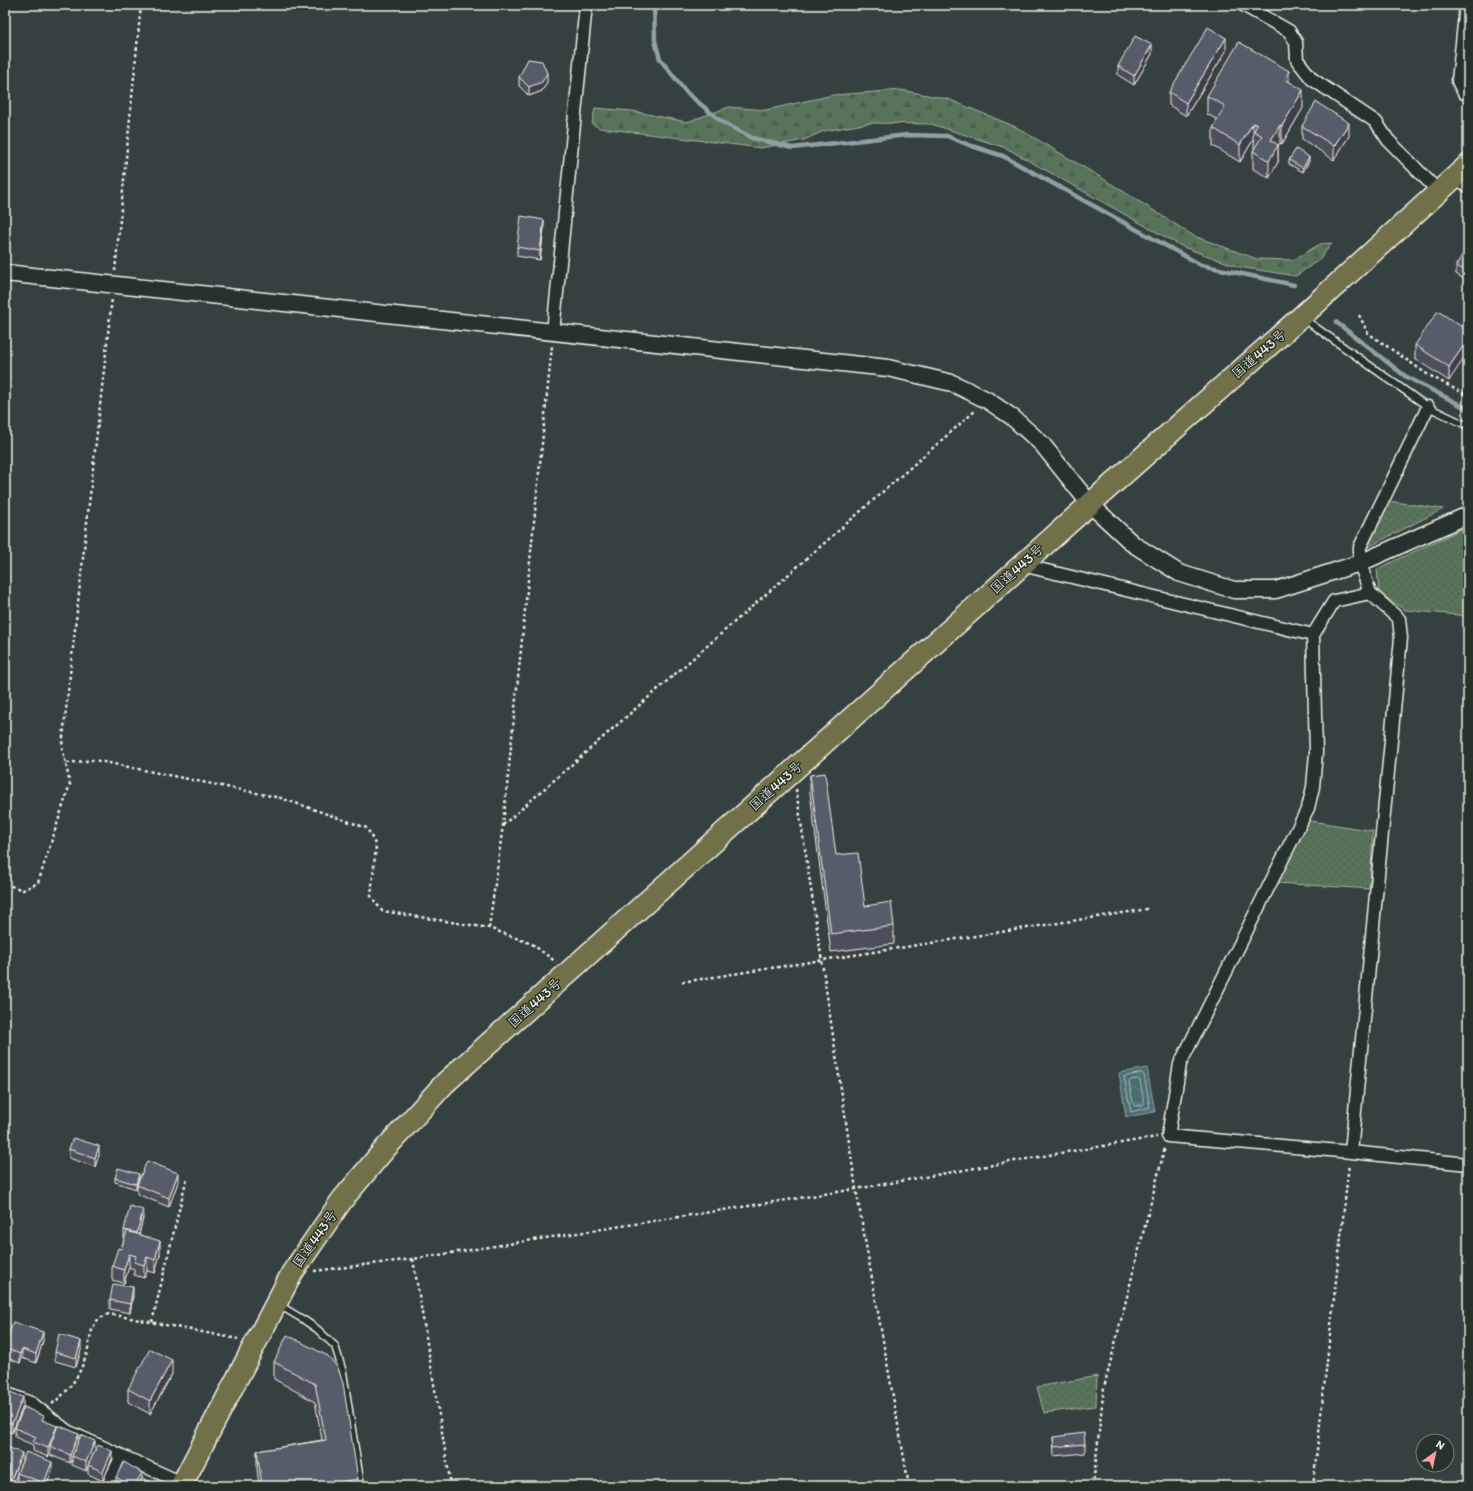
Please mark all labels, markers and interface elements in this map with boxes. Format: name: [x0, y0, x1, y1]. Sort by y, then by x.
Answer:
street label: 国道443号: [1228, 326, 1290, 382]
street label: 国道443号: [987, 540, 1047, 598]
street label: 国道443号: [746, 757, 806, 815]
street label: 国道443号: [505, 974, 565, 1032]
street label: 国道443号: [289, 1207, 341, 1271]
north arrow: [1415, 1433, 1455, 1473]
text: N: [1434, 1438, 1447, 1453]

